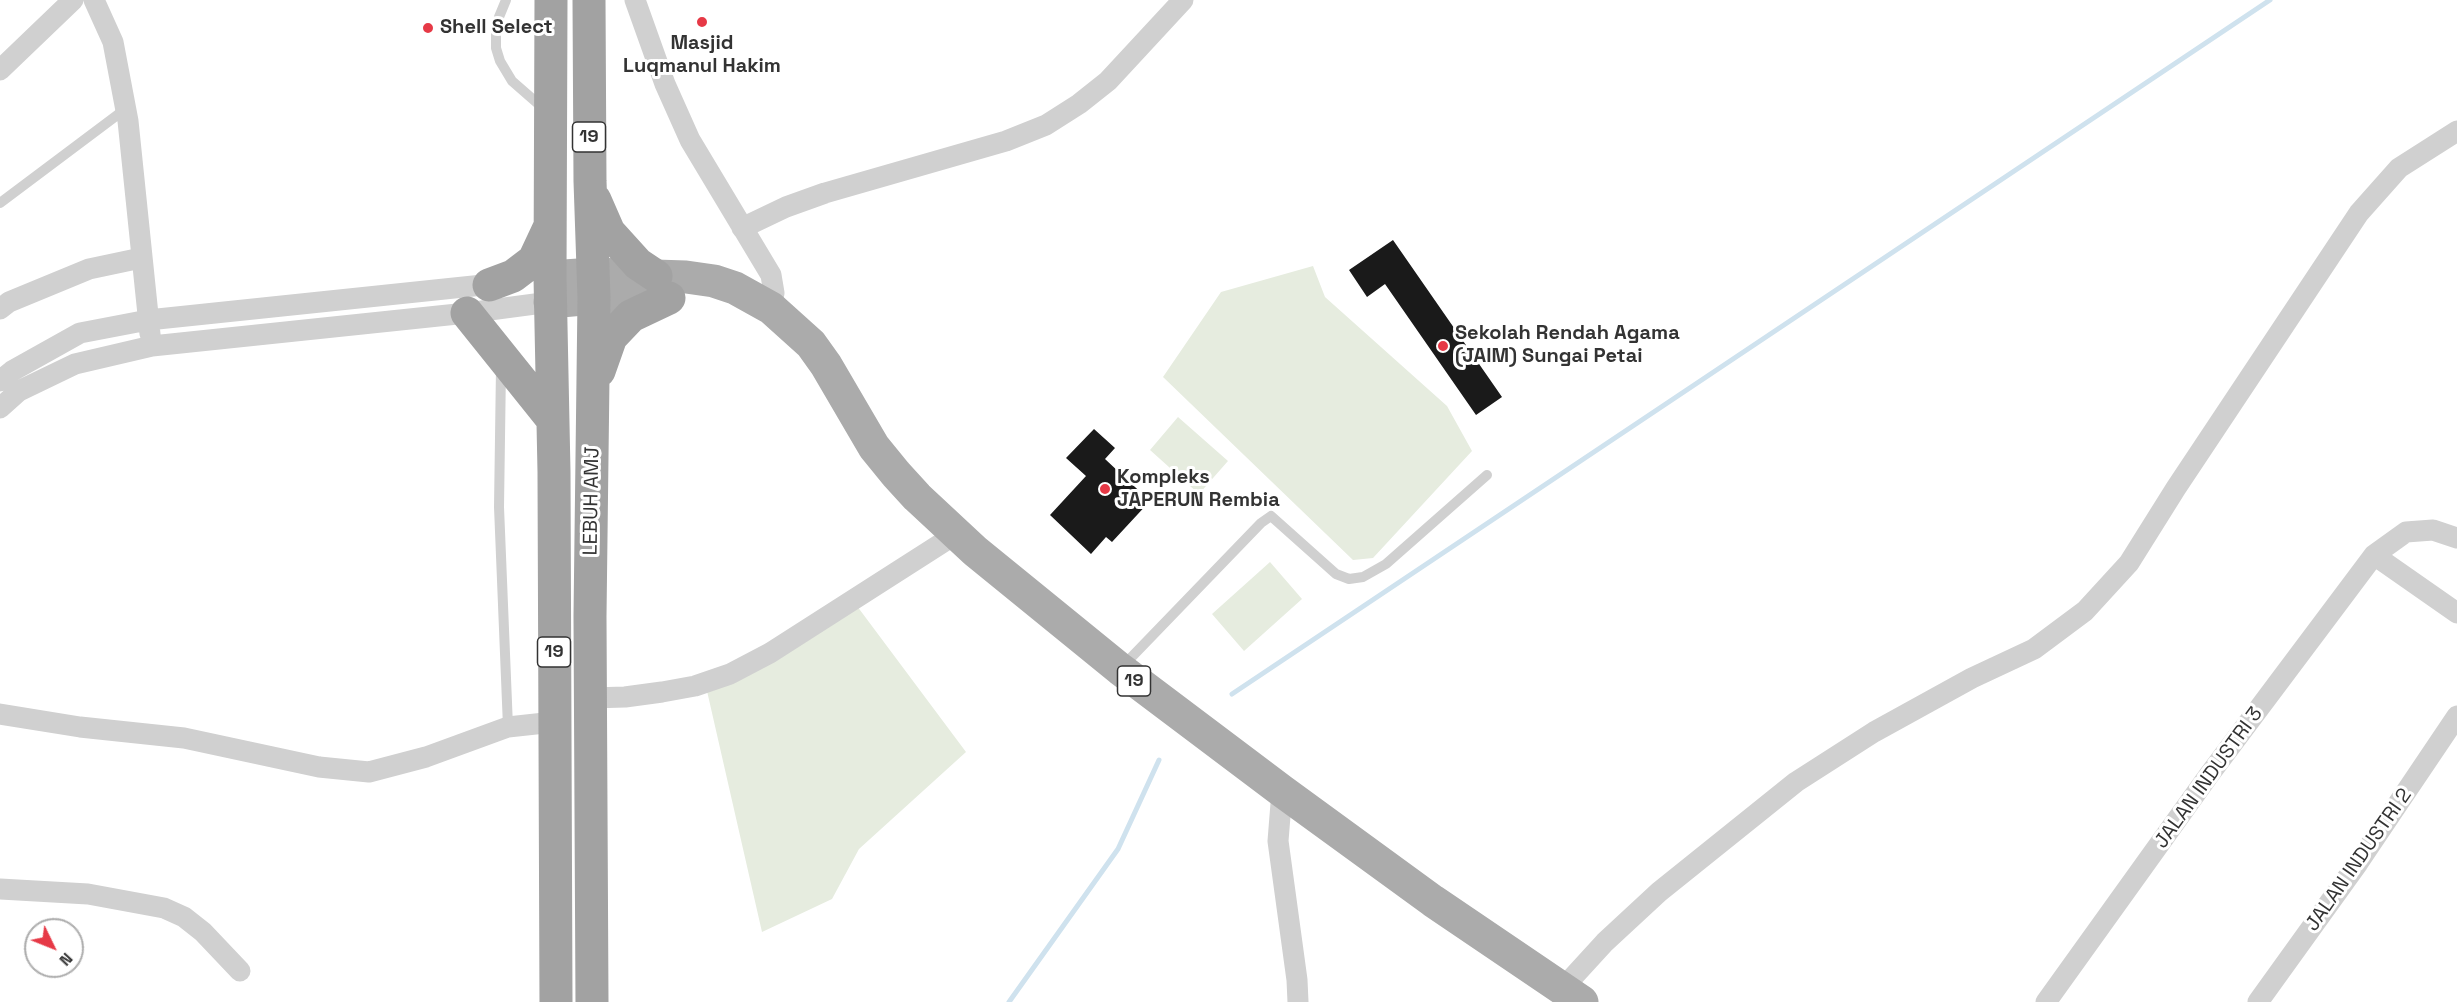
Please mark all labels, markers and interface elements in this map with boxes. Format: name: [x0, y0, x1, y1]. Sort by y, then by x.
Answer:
marker: Masjid Luqmanul Hakim: [695, 15, 709, 29]
place label: Shell Select: [440, 16, 553, 40]
marker: Shell Select: [421, 21, 435, 35]
place label: Masjid Luqmanul Hakim: [623, 32, 781, 79]
road number: 19: [572, 122, 606, 152]
place label: Sekolah Rendah Agama (JAIM) Sungai Petai: [1455, 322, 1680, 369]
marker: Sekolah Rendah Agama (JAIM) Sungai Petai: [1436, 339, 1450, 353]
street label: LEBUH AMJ: [579, 446, 605, 556]
place label: Kompleks JAPERUN Rembia: [1117, 466, 1280, 513]
marker: Kompleks JAPERUN Rembia: [1098, 482, 1112, 496]
road number: 19: [538, 637, 570, 667]
road number: 19: [1118, 666, 1150, 696]
street label: JALAN INDUSTRI 3: [2150, 703, 2268, 853]
street label: JALAN INDUSTRI 2: [2301, 784, 2417, 936]
north arrow: [24, 918, 84, 978]
text: N: [55, 948, 77, 970]

